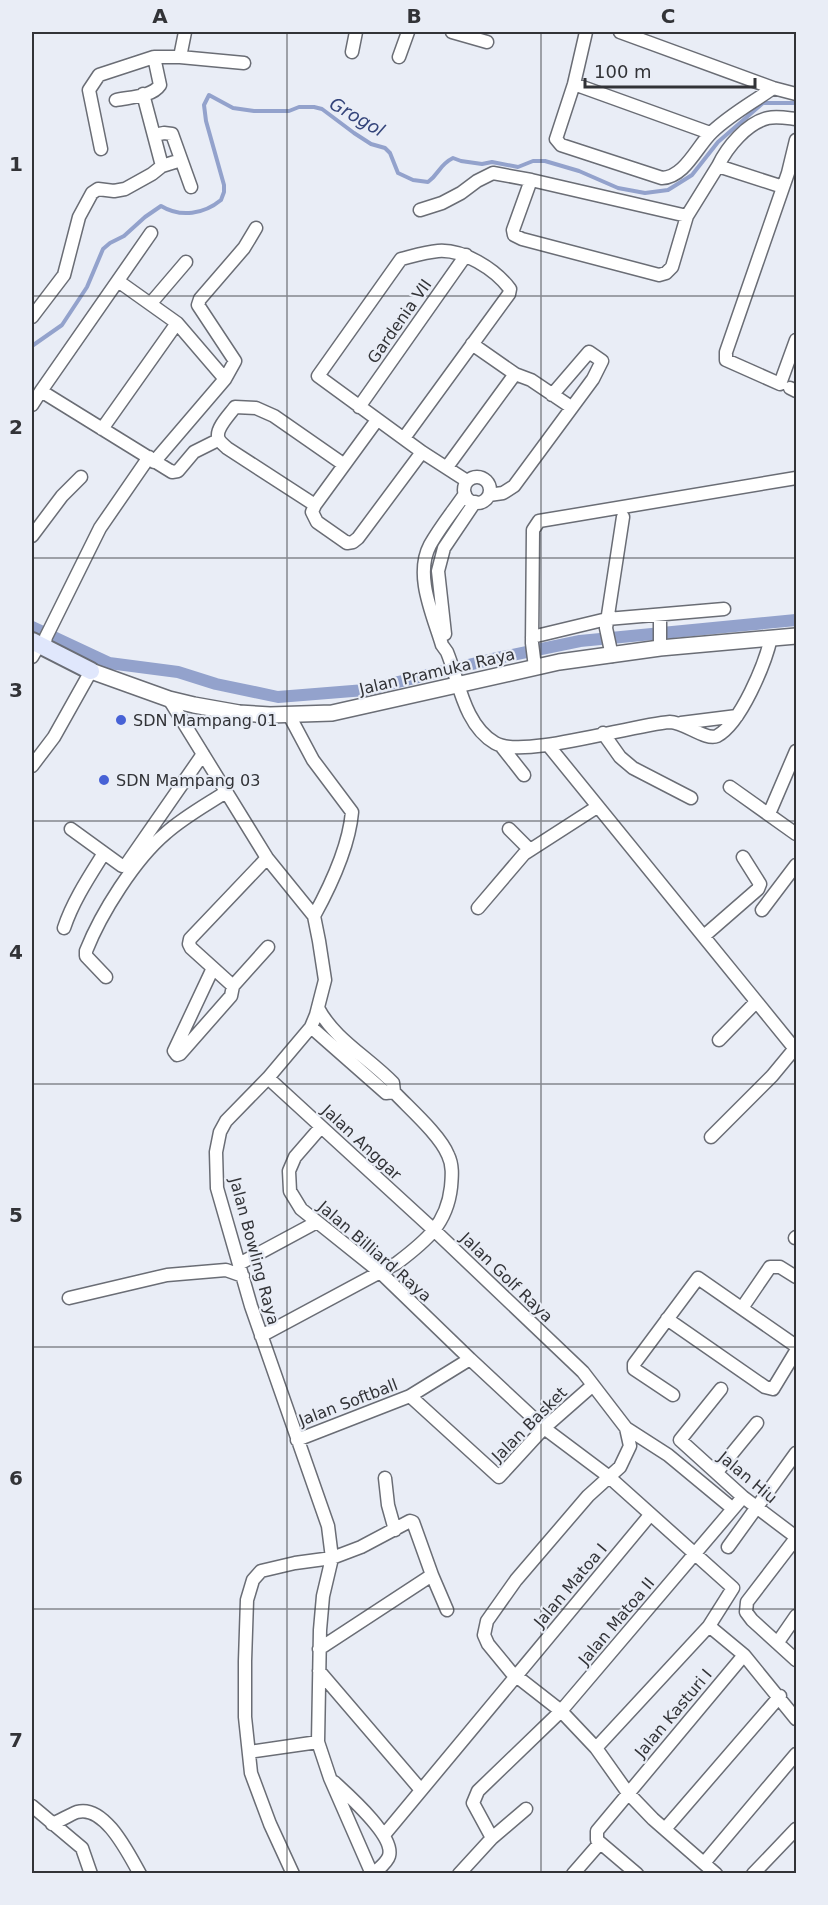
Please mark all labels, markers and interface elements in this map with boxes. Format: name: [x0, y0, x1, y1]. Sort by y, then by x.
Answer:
text: A: [152, 4, 168, 28]
text: B: [406, 4, 422, 28]
text: C: [661, 4, 675, 28]
scale bar: [585, 51, 754, 89]
text: 100 m: [594, 61, 652, 82]
water label: Grogol: [326, 93, 388, 141]
text: 1: [9, 152, 23, 176]
street label: Gardenia VII: [363, 276, 435, 367]
text: 2: [9, 415, 23, 439]
street label: Jalan Pramuka Raya: [356, 644, 517, 699]
text: 3: [9, 678, 23, 702]
place label: SDN Mampang 01: [133, 711, 277, 730]
marker: SDN Mampang 01: [114, 713, 128, 727]
place label: SDN Mampang 03: [116, 771, 260, 790]
marker: SDN Mampang 03: [97, 773, 111, 787]
text: 4: [9, 940, 23, 964]
street label: Jalan Anggar: [317, 1100, 406, 1184]
street label: Jalan Bowling Raya: [225, 1174, 283, 1327]
street label: Jalan Billiard Raya: [313, 1196, 435, 1306]
text: 5: [9, 1203, 23, 1227]
street label: Jalan Golf Raya: [456, 1228, 557, 1326]
street label: Jalan Softball: [295, 1375, 400, 1430]
street label: Jalan Basket: [487, 1383, 571, 1466]
street label: Jalan Hiu: [714, 1447, 781, 1507]
text: 6: [9, 1466, 23, 1490]
street label: Jalan Matoa I: [529, 1540, 611, 1632]
street label: Jalan Matoa II: [574, 1574, 658, 1670]
street label: Jalan Kasturi I: [630, 1665, 716, 1762]
text: 7: [9, 1728, 23, 1752]

